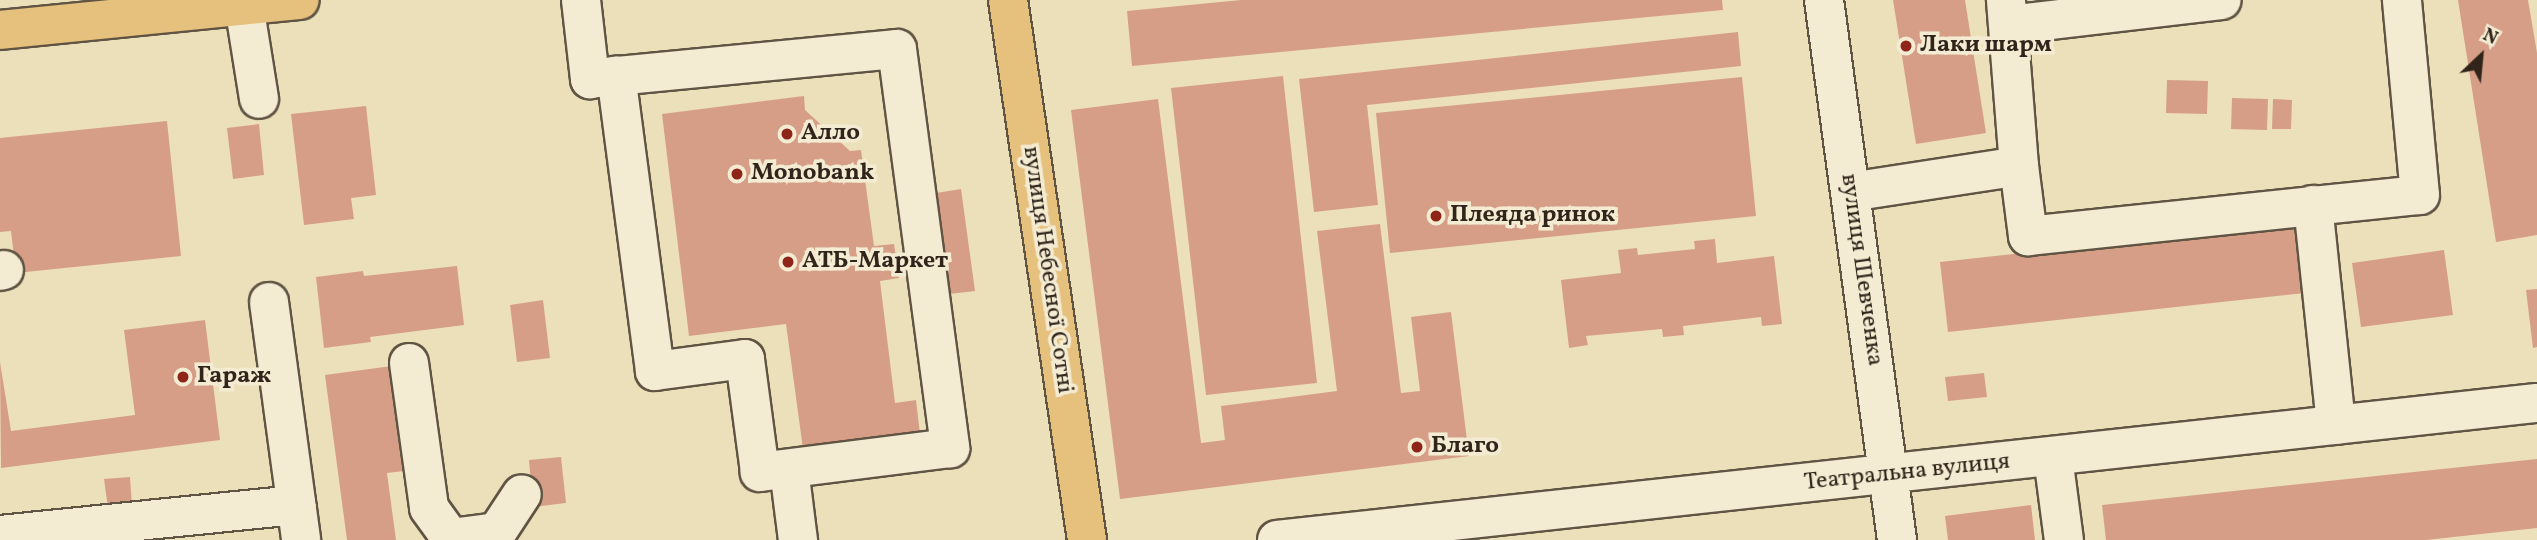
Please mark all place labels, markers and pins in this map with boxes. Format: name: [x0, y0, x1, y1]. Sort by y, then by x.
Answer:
place label: Лаки шарм: [1920, 32, 2052, 60]
marker: Лаки шарм: [1898, 38, 1914, 54]
place label: Алло: [801, 120, 860, 148]
marker: Алло: [779, 126, 795, 142]
place label: Monobank: [751, 160, 874, 188]
marker: Monobank: [729, 166, 745, 182]
place label: Плеяда ринок: [1450, 202, 1615, 230]
marker: Плеяда ринок: [1428, 208, 1444, 224]
place label: АТБ-Маркет: [802, 248, 948, 276]
marker: АТБ-Маркет: [780, 254, 796, 270]
place label: Гараж: [197, 363, 271, 391]
marker: Гараж: [175, 369, 191, 385]
place label: Благо: [1431, 433, 1499, 461]
marker: Благо: [1409, 439, 1425, 455]

